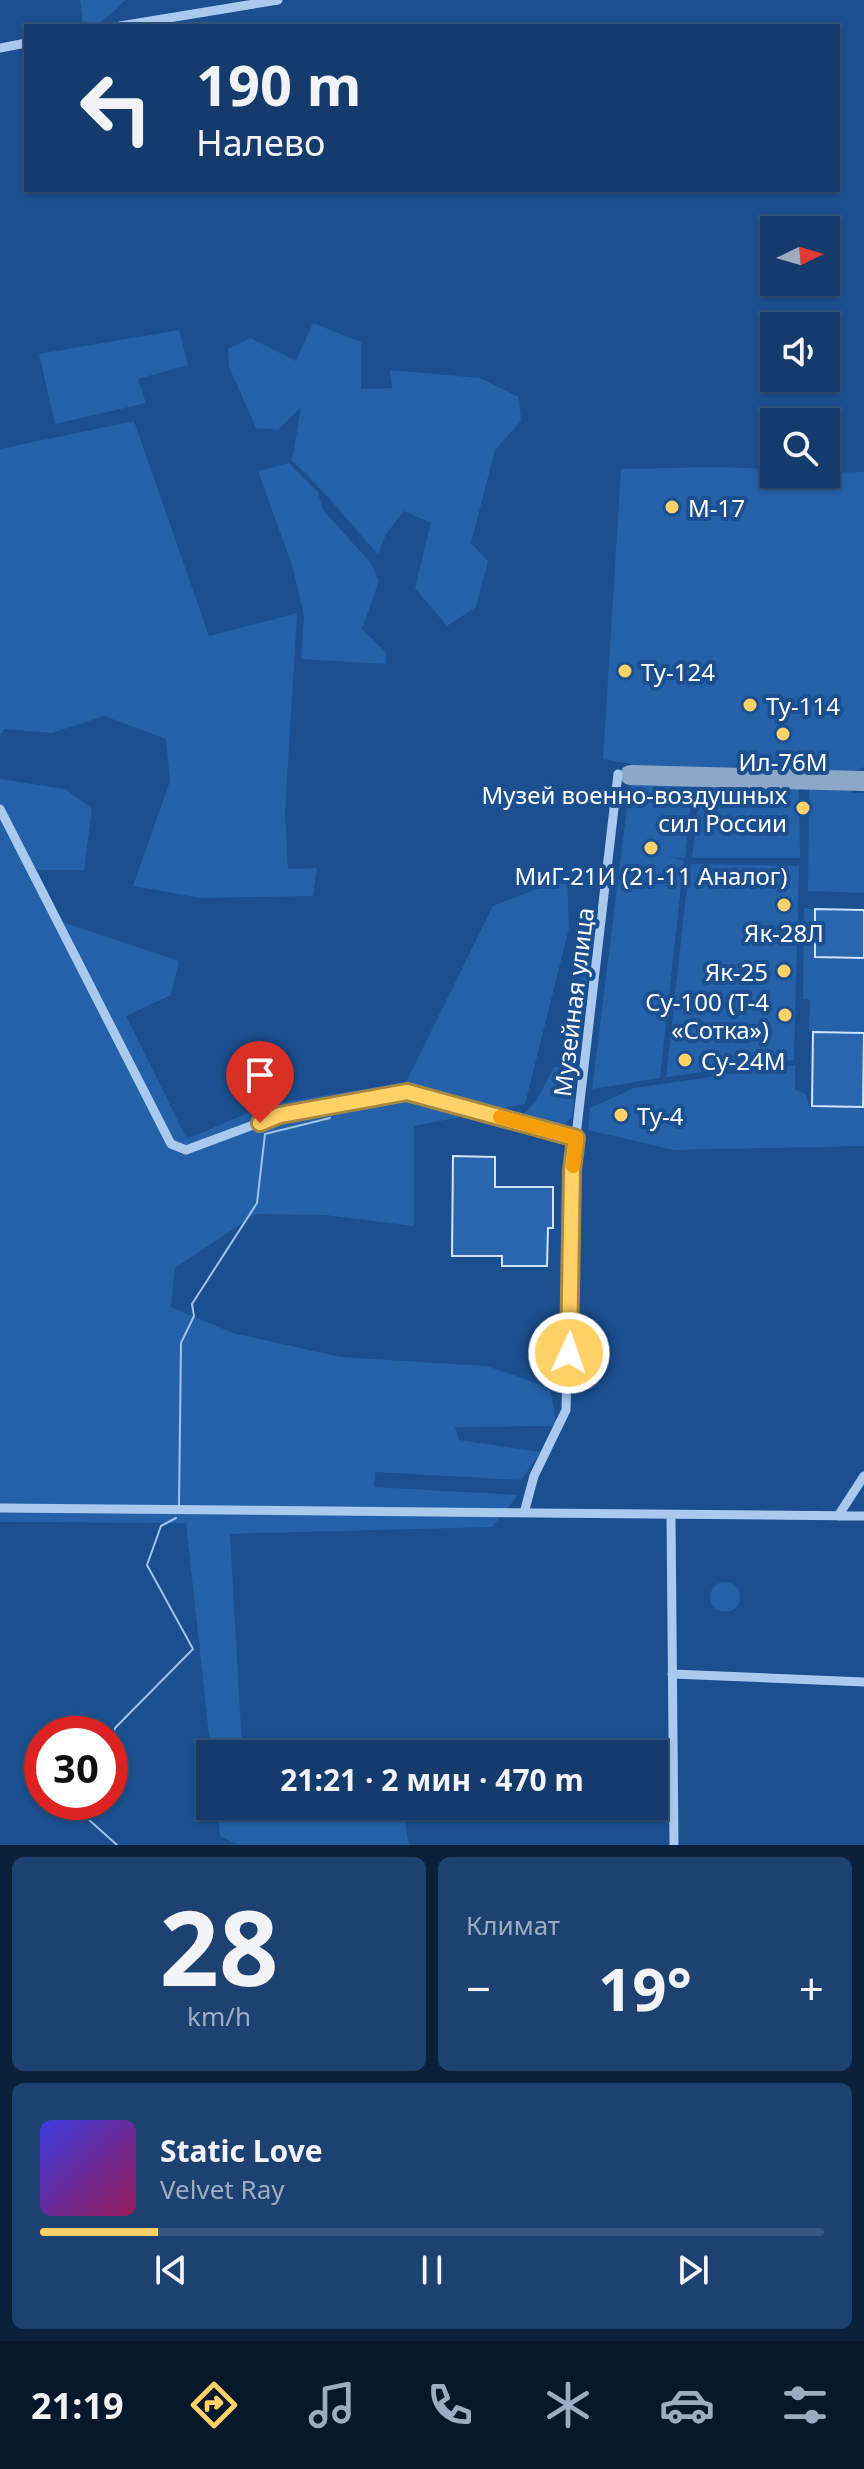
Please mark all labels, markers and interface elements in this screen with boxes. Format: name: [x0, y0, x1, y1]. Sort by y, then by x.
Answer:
text: 190 m: [196, 46, 361, 122]
icon: left: [64, 56, 168, 160]
text: Налево: [196, 118, 325, 167]
north arrow: [760, 216, 840, 296]
map controls: [760, 216, 840, 488]
button: sound: [760, 312, 840, 392]
button: search: [760, 408, 840, 488]
place label: М-17: [688, 491, 745, 524]
marker: М-17: [663, 498, 681, 516]
place label: Ту-124: [641, 655, 715, 688]
marker: Ту-124: [616, 662, 634, 680]
place label: Ту-114: [766, 689, 840, 722]
marker: Ту-114: [741, 696, 759, 714]
marker: Ил-76М: [774, 725, 792, 743]
place label: Ил-76М: [738, 745, 828, 778]
place label: Музей военно-воздушных сил России: [482, 778, 788, 839]
marker: Музей военно-воздушных сил России: [794, 799, 812, 817]
marker: МиГ-21И (21-11 Аналог): [642, 839, 660, 857]
place label: МиГ-21И (21-11 Аналог): [514, 859, 788, 892]
marker: Як-28Л: [775, 896, 793, 914]
street label: Музейная улица: [545, 906, 601, 1098]
place label: Як-28Л: [744, 916, 824, 949]
place label: Як-25: [705, 955, 768, 988]
marker: Як-25: [775, 962, 793, 980]
place label: Су-100 (Т-4 «Сотка»): [645, 985, 769, 1046]
marker: Су-100 (Т-4 «Сотка»): [776, 1006, 794, 1024]
pin: [226, 1041, 294, 1123]
place label: Су-24М: [701, 1044, 786, 1077]
marker: Су-24М: [676, 1051, 694, 1069]
icon: arrive: [238, 1053, 282, 1097]
place label: Ту-4: [637, 1099, 684, 1132]
marker: Ту-4: [612, 1106, 630, 1124]
position arrow: [527, 1311, 611, 1395]
speed limit sign: 30: [24, 1716, 128, 1820]
text: 21:21 · 2 мин · 470 m: [280, 1759, 584, 1800]
text: 28: [160, 1875, 278, 2016]
text: Климат: [466, 1907, 560, 1943]
text: 19°: [598, 1947, 692, 2029]
text: −: [466, 1958, 491, 2018]
text: +: [799, 1958, 824, 2018]
text: km/h: [187, 1998, 251, 2034]
text: Static Love: [160, 2130, 323, 2171]
text: Velvet Ray: [160, 2171, 285, 2207]
icon: previous: [149, 2248, 193, 2292]
icon: pause: [410, 2248, 454, 2292]
icon: next: [671, 2248, 715, 2292]
icon: directions: [186, 2377, 242, 2433]
icon: music: [304, 2377, 360, 2433]
icon: phone: [422, 2377, 478, 2433]
icon: climate: [540, 2377, 596, 2433]
icon: car: [659, 2377, 715, 2433]
icon: filters: [777, 2377, 833, 2433]
text: 21:19: [31, 2381, 124, 2430]

